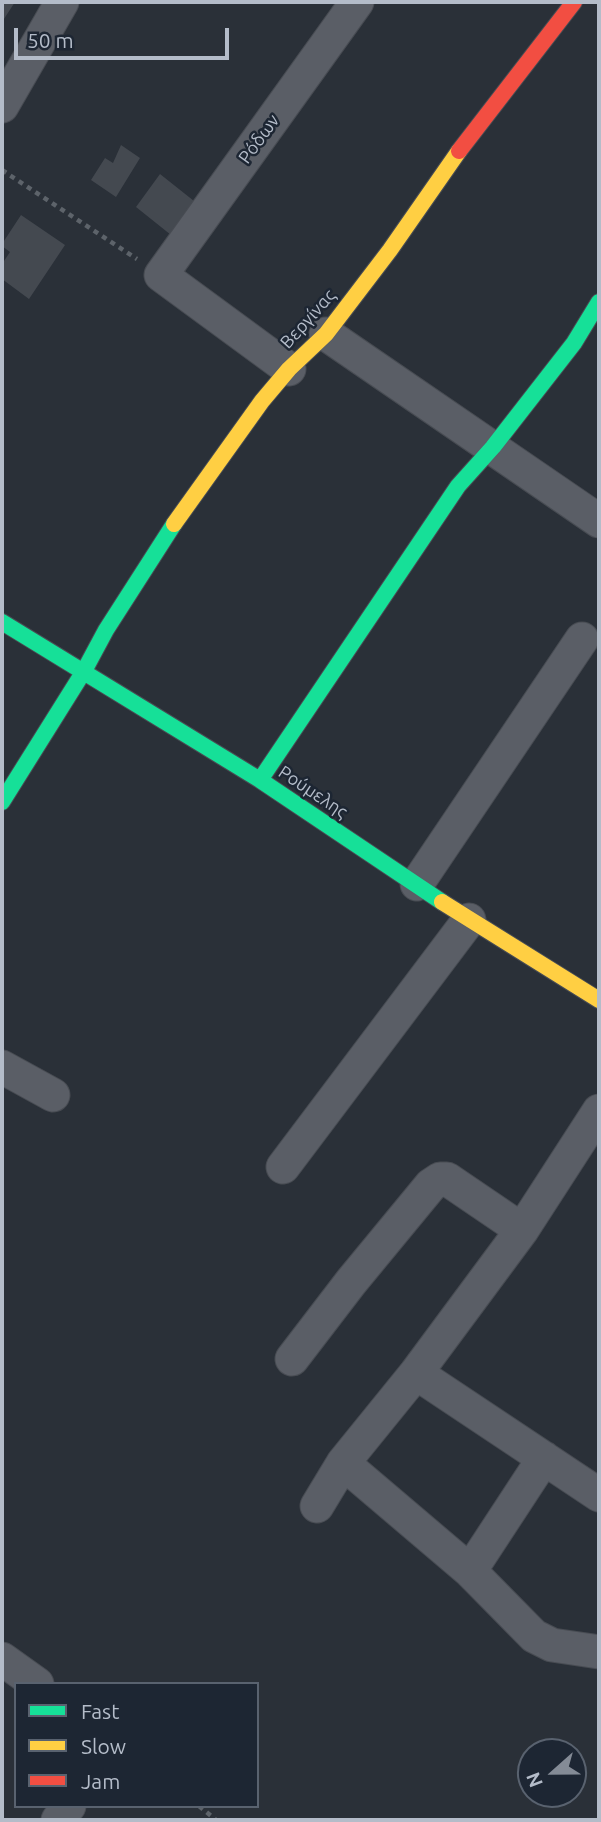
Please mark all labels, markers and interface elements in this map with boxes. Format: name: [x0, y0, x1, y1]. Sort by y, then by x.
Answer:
scale bar: [18, 14, 233, 58]
text: 50 m: [27, 28, 74, 52]
street label: Ρόδων: [234, 110, 284, 168]
street label: Βεργίνας: [276, 285, 340, 353]
street label: Ρούμελης: [274, 761, 352, 823]
legend: [14, 1682, 259, 1808]
text: Fast: [81, 1699, 119, 1723]
text: Slow: [81, 1734, 126, 1758]
north arrow: [517, 1738, 587, 1808]
text: Jam: [81, 1769, 120, 1793]
text: N: [521, 1769, 547, 1790]

